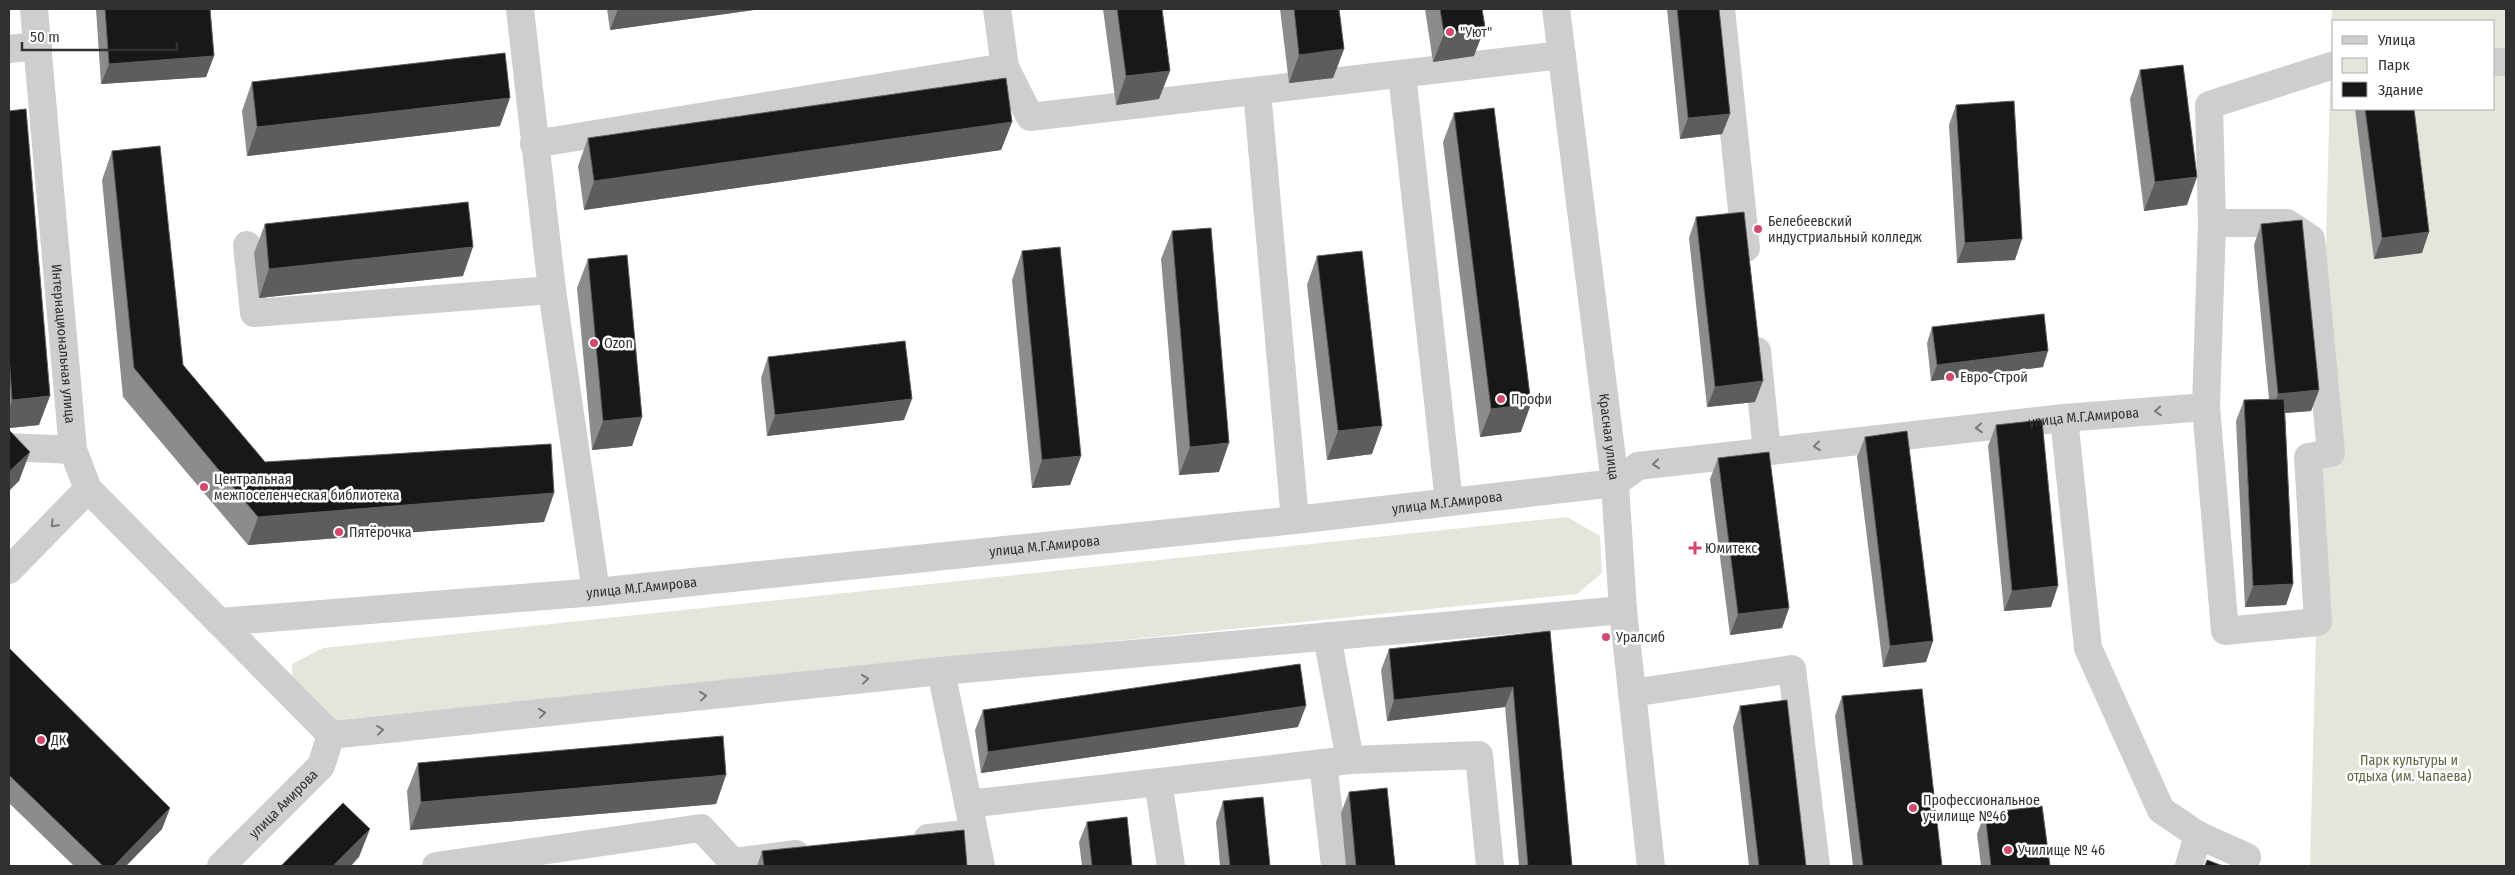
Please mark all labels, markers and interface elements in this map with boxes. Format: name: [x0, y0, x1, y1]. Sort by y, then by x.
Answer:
scale bar: [22, 20, 178, 52]
legend: [2332, 20, 2495, 110]
place label: "Уют": [1460, 24, 1492, 41]
marker: "Уют": [1444, 26, 1456, 38]
text: 50 m: [30, 28, 60, 46]
text: Улица: [2377, 31, 2416, 49]
text: Парк: [2378, 56, 2409, 74]
text: Здание: [2378, 81, 2424, 99]
place label: Белебеевский индустриальный колледж: [1768, 213, 1922, 246]
marker: Белебеевский индустриальный колледж: [1752, 223, 1764, 235]
street label: Интернациональная улица: [48, 263, 79, 424]
place label: Ozon: [604, 335, 633, 352]
marker: Ozon: [588, 337, 600, 349]
place label: Евро-Строй: [1960, 369, 2028, 386]
marker: Евро-Строй: [1944, 371, 1956, 383]
place label: Профи: [1511, 391, 1552, 408]
street label: Красная улица: [1595, 392, 1623, 481]
marker: Профи: [1495, 393, 1507, 405]
street label: улица М.Г.Амирова: [2027, 404, 2140, 431]
one-way arrow: [2154, 405, 2162, 416]
one-way arrow: [1974, 422, 1982, 433]
one-way arrow: [1813, 440, 1821, 451]
one-way arrow: [1651, 458, 1659, 469]
place label: Центральная межпоселенческая библиотека: [214, 471, 400, 504]
marker: Центральная межпоселенческая библиотека: [198, 481, 210, 493]
street label: улица М.Г.Амирова: [1391, 488, 1503, 518]
one-way arrow: [51, 518, 60, 527]
place label: Пятёрочка: [349, 524, 412, 541]
marker: Пятёрочка: [333, 526, 345, 538]
street label: улица М.Г.Амирова: [988, 532, 1101, 560]
place label: Юмитекс: [1705, 540, 1757, 557]
marker: Юмитекс: [1689, 542, 1701, 554]
street label: улица М.Г.Амирова: [586, 574, 698, 602]
place label: Уралсиб: [1615, 629, 1665, 646]
marker: Уралсиб: [1600, 631, 1612, 643]
one-way arrow: [861, 674, 869, 685]
one-way arrow: [699, 691, 707, 702]
one-way arrow: [538, 708, 546, 719]
one-way arrow: [376, 725, 384, 736]
place label: ДК: [50, 732, 67, 749]
marker: ДК: [35, 734, 47, 746]
park label: Парк культуры и отдыха (им. Чапаева): [2347, 752, 2471, 785]
street label: улица Амирова: [246, 766, 322, 842]
place label: Профессиональное училище №46: [1923, 792, 2040, 825]
marker: Профессиональное училище №46: [1907, 802, 1919, 814]
place label: Училище № 46: [2017, 842, 2105, 859]
marker: Училище № 46: [2002, 844, 2014, 856]

